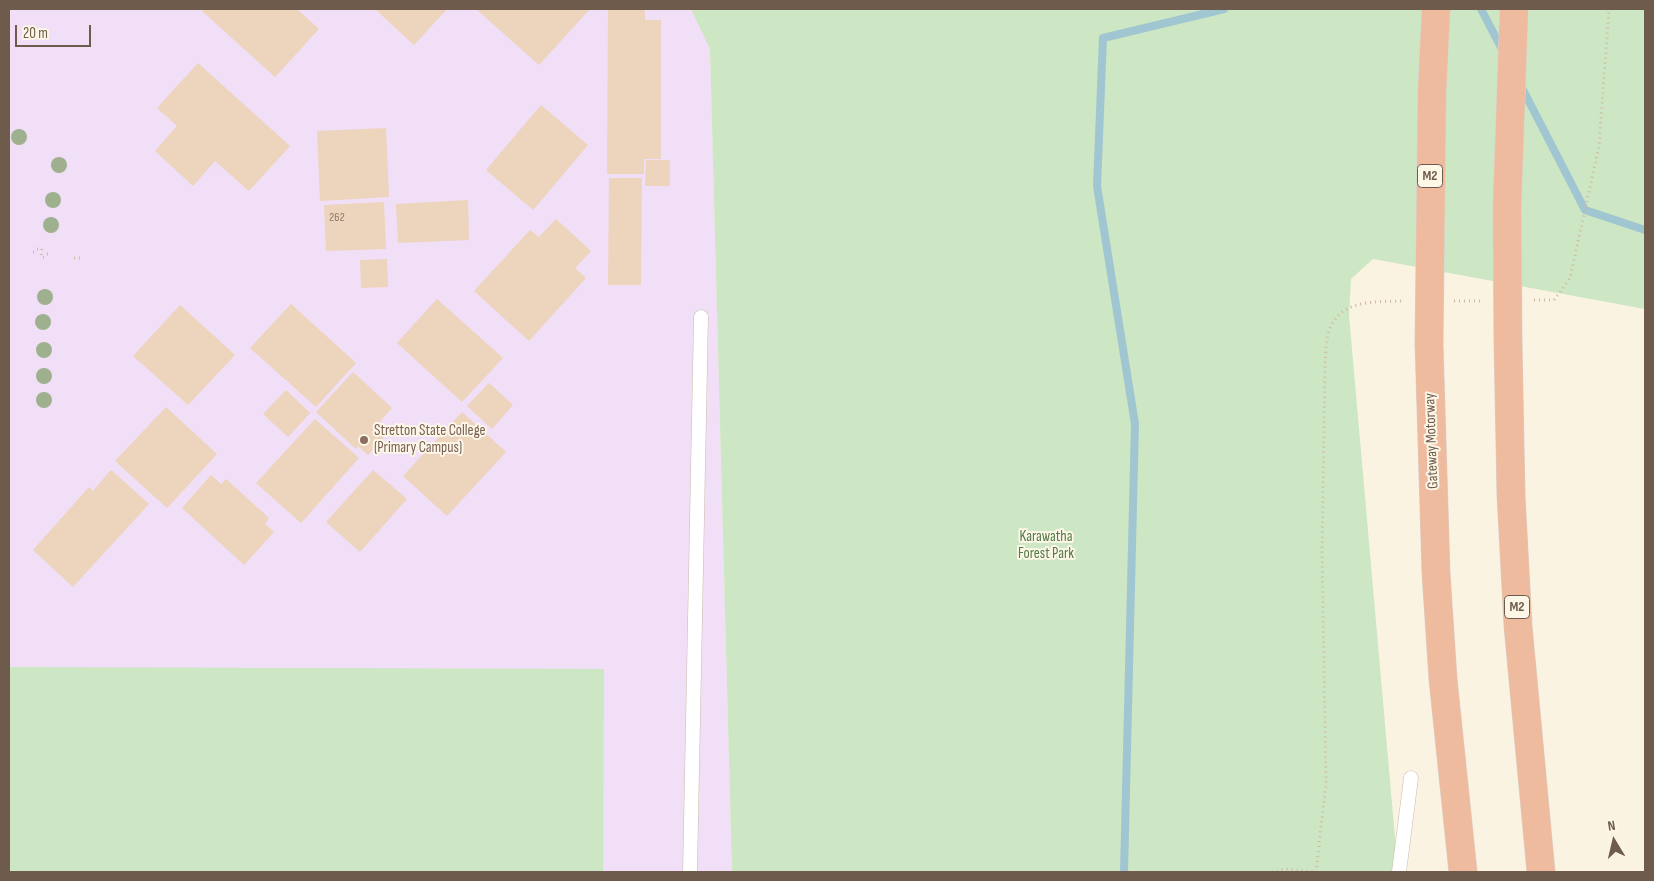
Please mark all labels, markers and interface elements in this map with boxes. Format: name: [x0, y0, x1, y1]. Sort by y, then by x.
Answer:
scale bar: [18, 15, 94, 47]
text: 20 m: [23, 24, 48, 43]
road number: M2: [1418, 165, 1442, 188]
house number: 262: [329, 211, 345, 225]
street label: Gateway Motorway: [1421, 393, 1443, 489]
place label: Stretton State College (Primary Campus): [374, 422, 486, 457]
marker: Stretton State College (Primary Campus): [358, 434, 370, 446]
park label: Karawatha Forest Park: [1018, 528, 1074, 563]
road number: M2: [1504, 596, 1530, 618]
north arrow: [1589, 816, 1639, 866]
text: N: [1607, 817, 1617, 835]

